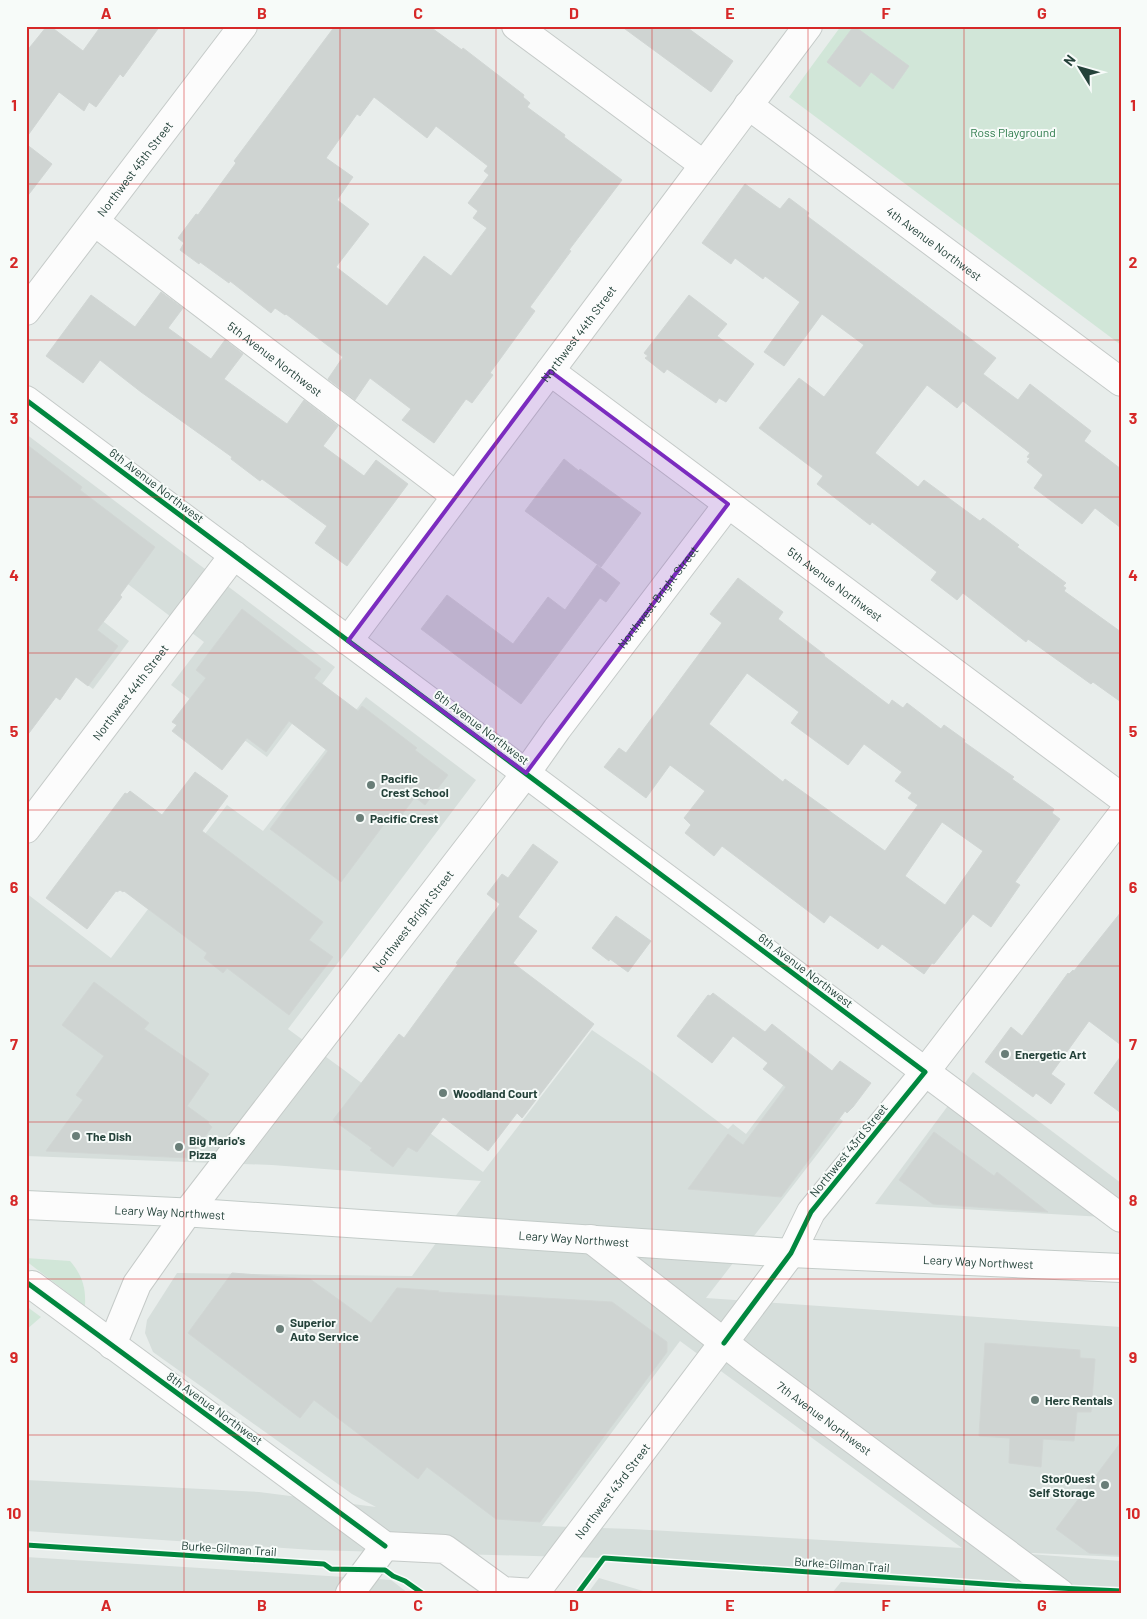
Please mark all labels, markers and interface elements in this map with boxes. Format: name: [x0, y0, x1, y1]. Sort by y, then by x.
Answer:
text: A: [101, 3, 112, 22]
text: B: [257, 3, 267, 22]
text: C: [413, 3, 423, 22]
text: D: [569, 3, 579, 22]
text: E: [725, 3, 735, 22]
text: F: [882, 3, 891, 22]
text: G: [1037, 3, 1047, 22]
north arrow: [1054, 42, 1104, 92]
text: N: [1060, 51, 1079, 69]
text: 1: [11, 95, 17, 114]
text: 1: [1130, 95, 1136, 114]
street label: Northwest 45th Street: [94, 118, 175, 219]
park label: Ross Playground: [970, 125, 1056, 139]
street label: 4th Avenue Northwest: [884, 203, 985, 283]
text: 2: [10, 252, 19, 271]
text: 2: [1129, 252, 1138, 271]
street label: Northwest 44th Street: [537, 283, 619, 384]
street label: 5th Avenue Northwest: [225, 318, 325, 399]
text: 3: [10, 408, 18, 427]
text: 3: [1129, 408, 1137, 427]
street label: 6th Avenue Northwest: [107, 445, 207, 525]
street label: Northwest Bright Street: [614, 543, 701, 651]
street label: 5th Avenue Northwest: [785, 544, 886, 624]
text: 4: [9, 565, 19, 584]
text: 4: [1128, 565, 1138, 584]
street label: Northwest 44th Street: [89, 641, 171, 743]
street label: 6th Avenue Northwest: [432, 687, 532, 767]
text: 5: [10, 721, 19, 740]
text: 5: [1129, 721, 1138, 740]
place label: Pacific Crest School: [381, 771, 449, 799]
marker: Pacific Crest School: [365, 779, 377, 791]
place label: Pacific Crest: [370, 811, 439, 825]
marker: Pacific Crest: [354, 812, 366, 824]
street label: Northwest Bright Street: [369, 867, 456, 974]
text: 6: [10, 877, 19, 896]
text: 6: [1129, 877, 1138, 896]
street label: 6th Avenue Northwest: [756, 930, 856, 1010]
text: 7: [10, 1034, 18, 1053]
text: 7: [1129, 1034, 1137, 1053]
place label: Energetic Art: [1015, 1047, 1087, 1061]
marker: Energetic Art: [999, 1048, 1011, 1060]
place label: Woodland Court: [453, 1086, 538, 1100]
marker: Woodland Court: [437, 1087, 449, 1099]
street label: Northwest 43rd Street: [806, 1101, 890, 1199]
place label: The Dish: [86, 1129, 132, 1143]
marker: The Dish: [70, 1130, 82, 1142]
place label: Big Mario's Pizza: [189, 1133, 245, 1161]
marker: Big Mario's Pizza: [173, 1141, 185, 1153]
text: 8: [10, 1190, 19, 1209]
text: 8: [1129, 1190, 1138, 1209]
street label: Leary Way Northwest: [114, 1202, 226, 1222]
street label: Leary Way Northwest: [518, 1228, 630, 1249]
street label: Leary Way Northwest: [923, 1252, 1034, 1271]
place label: Superior Auto Service: [290, 1315, 359, 1343]
marker: Superior Auto Service: [274, 1323, 286, 1335]
text: 9: [10, 1347, 18, 1366]
text: 9: [1129, 1347, 1137, 1366]
street label: 8th Avenue Northwest: [164, 1369, 266, 1447]
street label: 7th Avenue Northwest: [774, 1378, 874, 1458]
place label: Herc Rentals: [1045, 1393, 1113, 1407]
marker: Herc Rentals: [1029, 1394, 1041, 1406]
street label: Northwest 43rd Street: [571, 1440, 653, 1541]
place label: StorQuest Self Storage: [1029, 1471, 1095, 1499]
marker: StorQuest Self Storage: [1099, 1479, 1111, 1491]
text: 10: [7, 1503, 21, 1522]
text: 10: [1126, 1503, 1140, 1522]
street label: Burke-Gilman Trail: [181, 1538, 277, 1558]
street label: Burke-Gilman Trail: [794, 1554, 890, 1574]
text: A: [101, 1595, 112, 1614]
text: B: [257, 1595, 267, 1614]
text: C: [413, 1595, 423, 1614]
text: D: [569, 1595, 579, 1614]
text: E: [725, 1595, 735, 1614]
text: F: [882, 1595, 891, 1614]
text: G: [1037, 1595, 1047, 1614]

